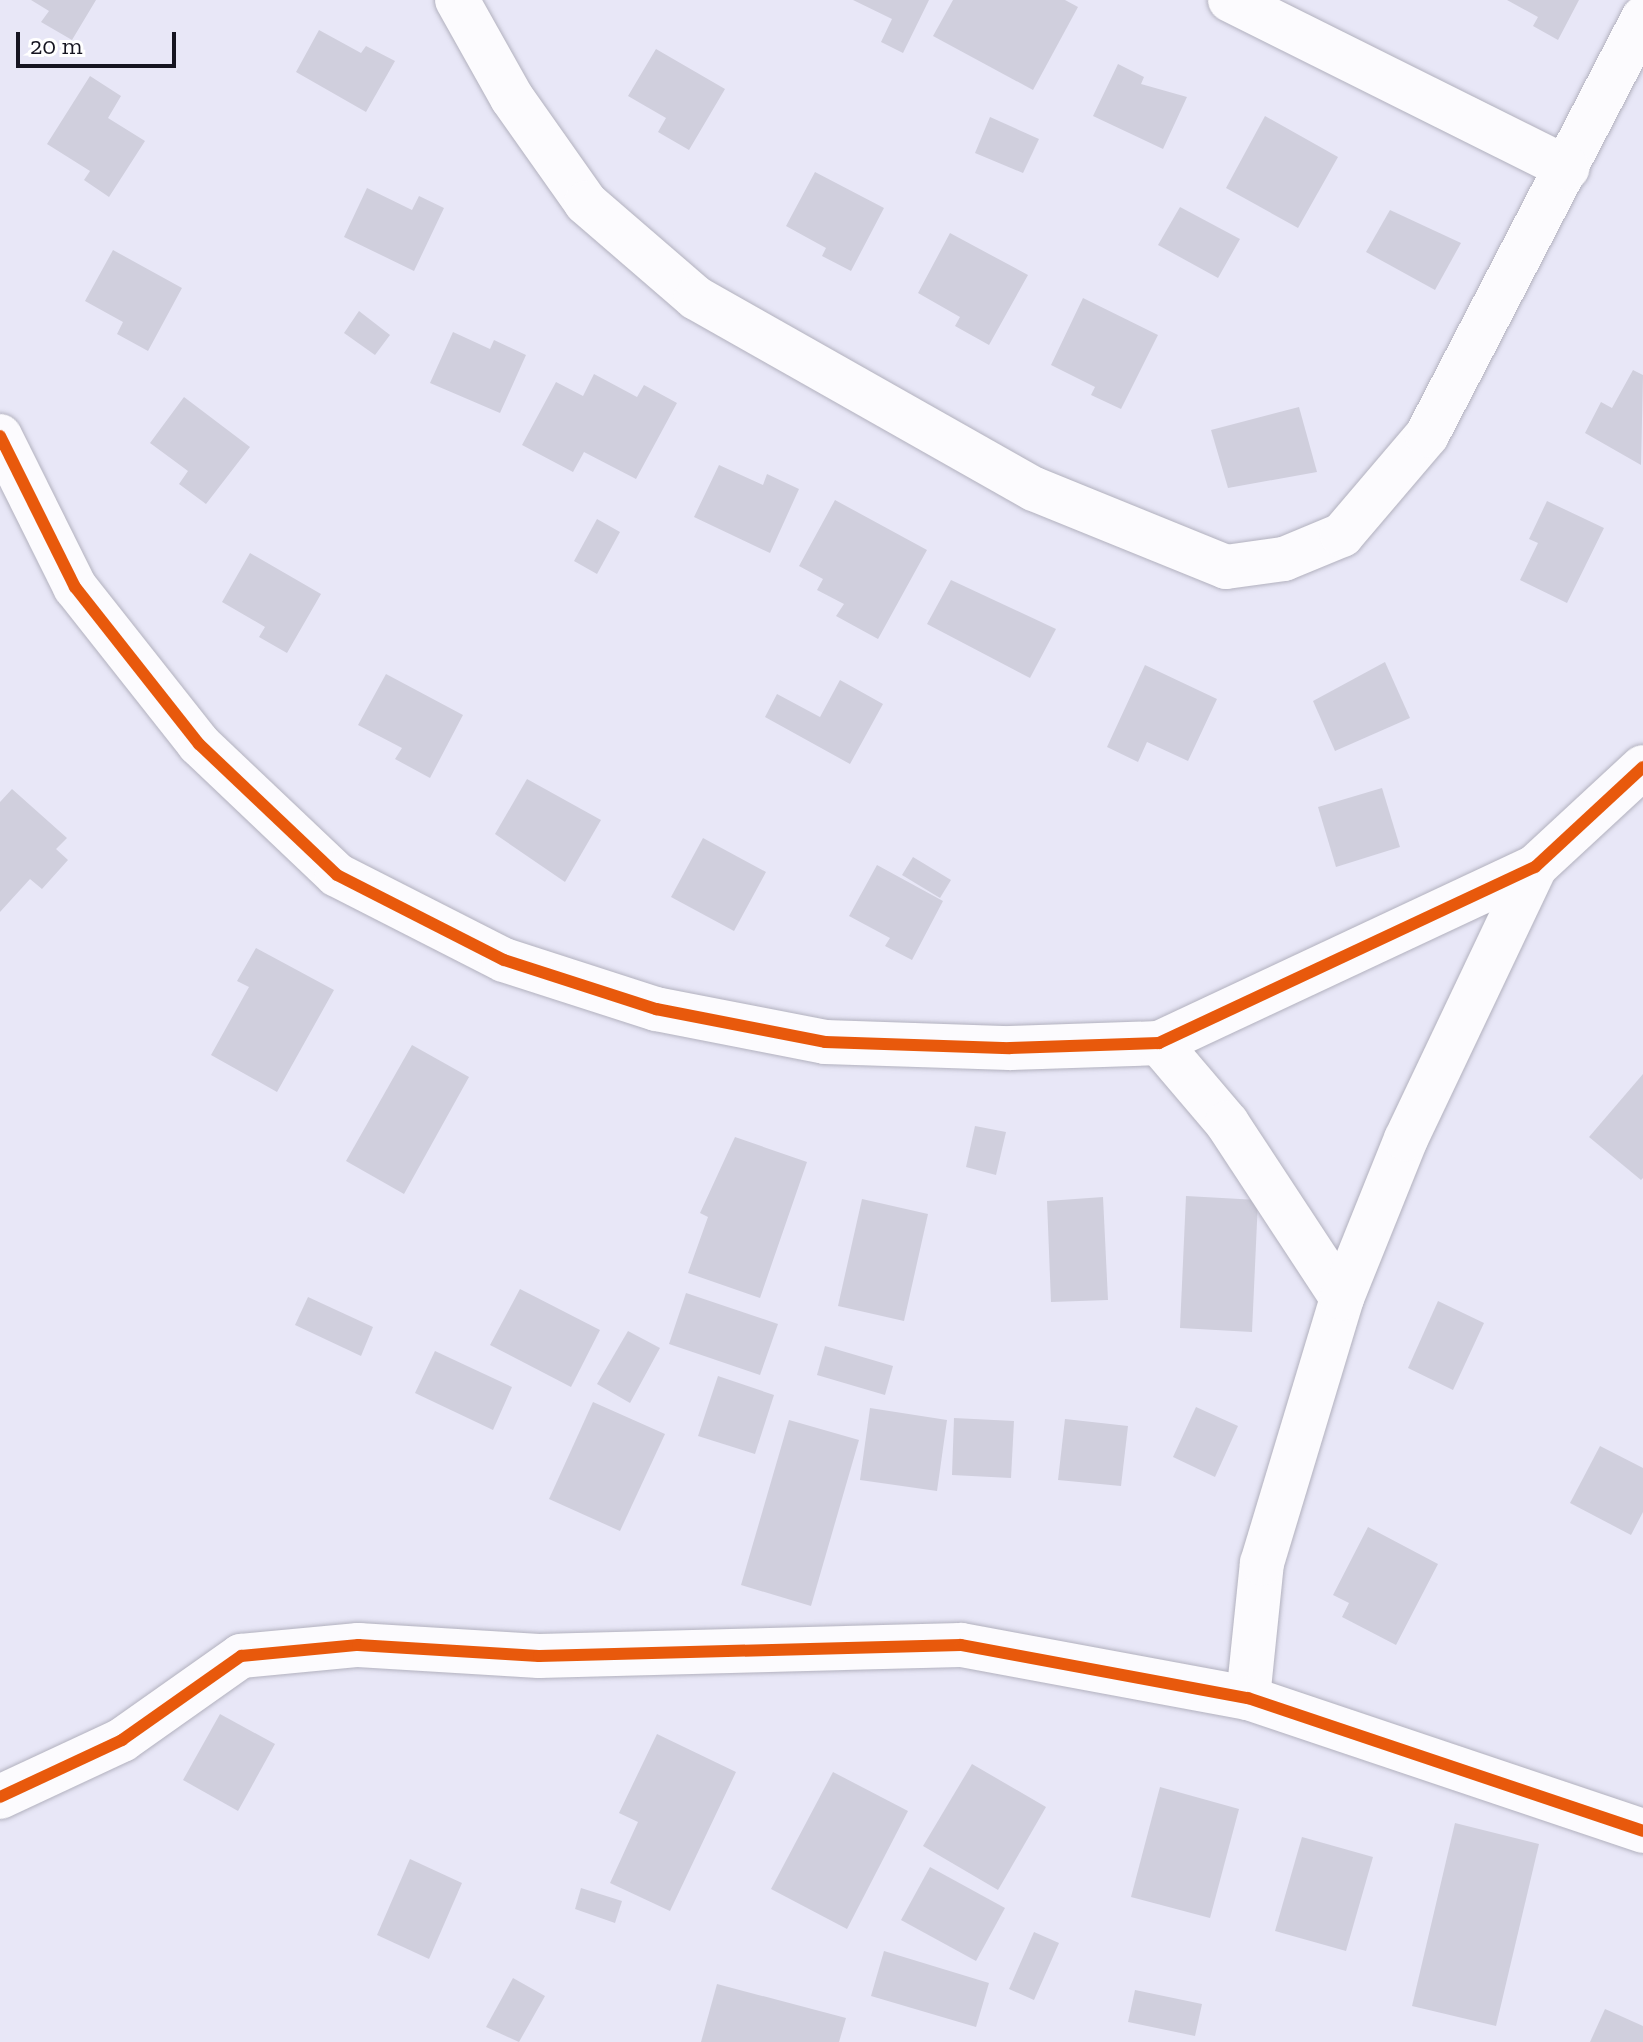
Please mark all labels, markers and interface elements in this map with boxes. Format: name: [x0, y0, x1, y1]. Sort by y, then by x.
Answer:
scale bar: [20, 16, 180, 66]
text: 20 m: [30, 31, 82, 60]

